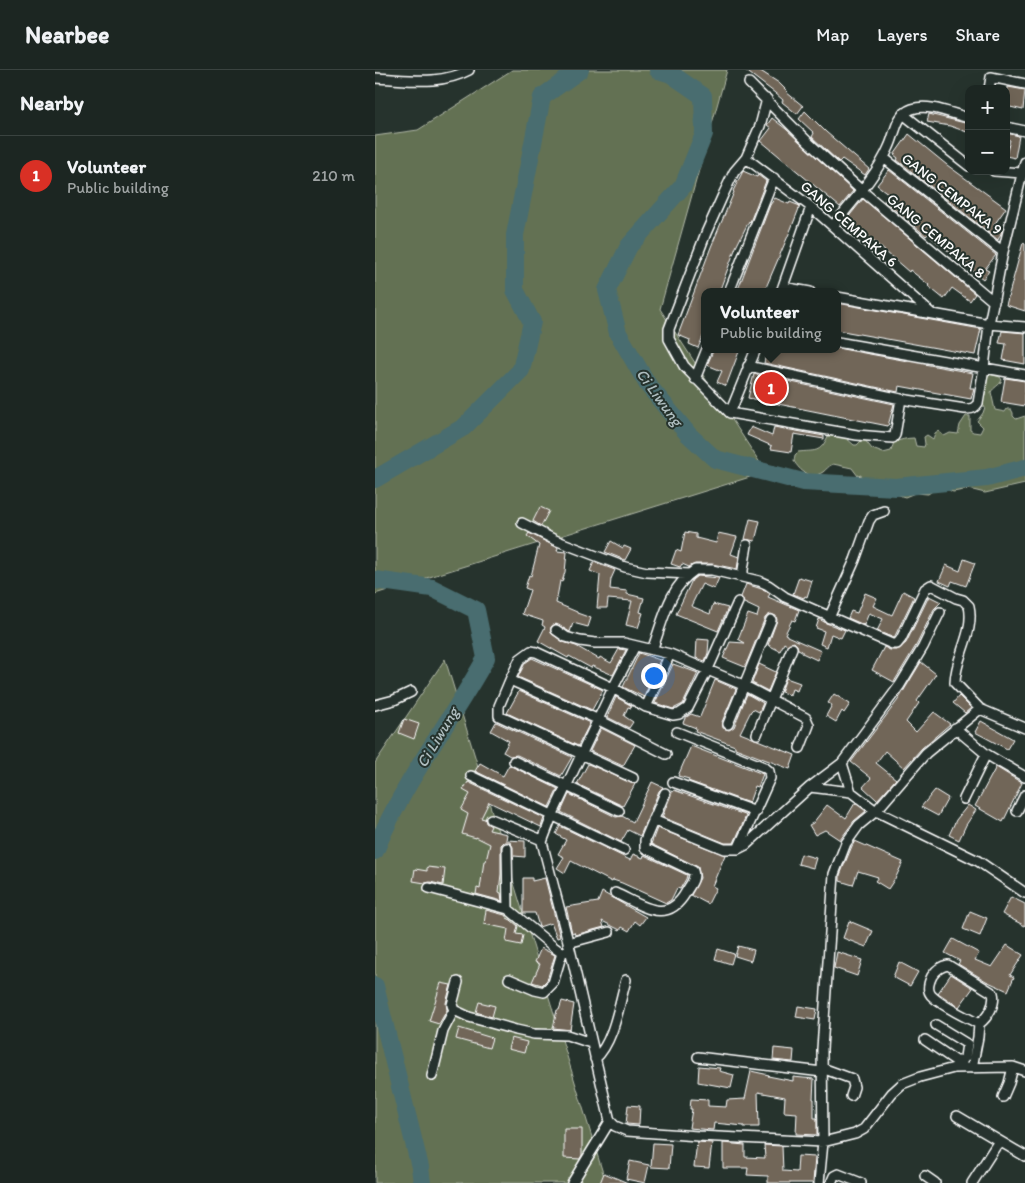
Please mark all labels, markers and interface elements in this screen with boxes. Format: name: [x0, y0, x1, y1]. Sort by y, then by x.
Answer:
text: Nearbee: [25, 20, 109, 49]
text: Map: [816, 24, 849, 46]
text: Layers: [877, 24, 927, 46]
text: Share: [955, 24, 1000, 46]
map controls: [965, 85, 1010, 175]
button: +: [965, 85, 1010, 130]
text: Nearby: [20, 90, 84, 115]
button: −: [965, 130, 1010, 175]
street label: GANG CEMPAKA 9: [898, 149, 1006, 239]
text: Volunteer: [67, 155, 146, 178]
text: 1: [32, 166, 40, 185]
text: 210 m: [312, 166, 355, 185]
street label: GANG CEMPAKA 6: [797, 177, 901, 271]
text: Public building: [67, 178, 169, 197]
street label: GANG CEMPAKA 8: [883, 190, 989, 282]
popup: [701, 288, 841, 353]
text: Volunteer: [720, 300, 799, 323]
text: Public building: [720, 323, 822, 342]
water label: Ci Liwung: [632, 365, 688, 431]
pin: 1: [755, 369, 787, 407]
your location: [641, 663, 667, 689]
water label: Ci Liwung: [412, 702, 464, 771]

